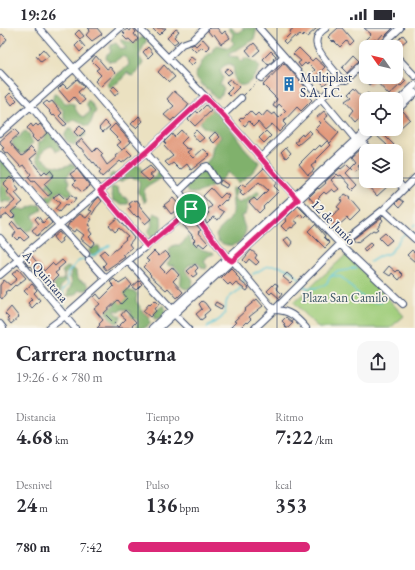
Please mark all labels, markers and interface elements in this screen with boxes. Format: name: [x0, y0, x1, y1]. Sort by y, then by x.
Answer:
text: 19:26: [20, 5, 56, 24]
north arrow: [359, 40, 403, 84]
map controls: [359, 40, 403, 188]
place label: Multiplast S.A. I.C.: [300, 69, 352, 101]
building icon: Multiplast S.A. I.C.: [281, 76, 297, 92]
button: locate: [359, 92, 403, 136]
button: layers: [359, 144, 403, 188]
pin: [174, 192, 208, 226]
street label: 12 de Junio: [308, 196, 360, 249]
icon: arrive: [180, 198, 202, 220]
street label: A. Quintana: [18, 246, 73, 306]
park label: Plaza San Camilo: [302, 289, 388, 306]
text: Carrera nocturna: [16, 339, 176, 368]
button: share: [357, 341, 399, 383]
text: 19:26 · 6 × 780 m: [16, 369, 103, 386]
text: Distancia: [16, 410, 56, 424]
text: Tiempo: [146, 410, 180, 424]
text: Ritmo: [275, 410, 303, 424]
text: 4.68: [16, 424, 53, 450]
text: 34:29: [146, 424, 194, 450]
text: 7:22: [275, 424, 313, 450]
text: km: [53, 433, 69, 447]
text: /km: [313, 433, 333, 447]
text: Desnivel: [16, 478, 52, 492]
text: Pulso: [146, 478, 169, 492]
text: kcal: [275, 478, 292, 492]
text: 24: [16, 492, 37, 518]
text: 136: [146, 492, 177, 518]
text: 353: [275, 492, 307, 518]
text: m: [37, 501, 48, 515]
text: bpm: [177, 501, 200, 515]
text: 780 m: [16, 539, 50, 556]
text: 7:42: [80, 539, 102, 556]

